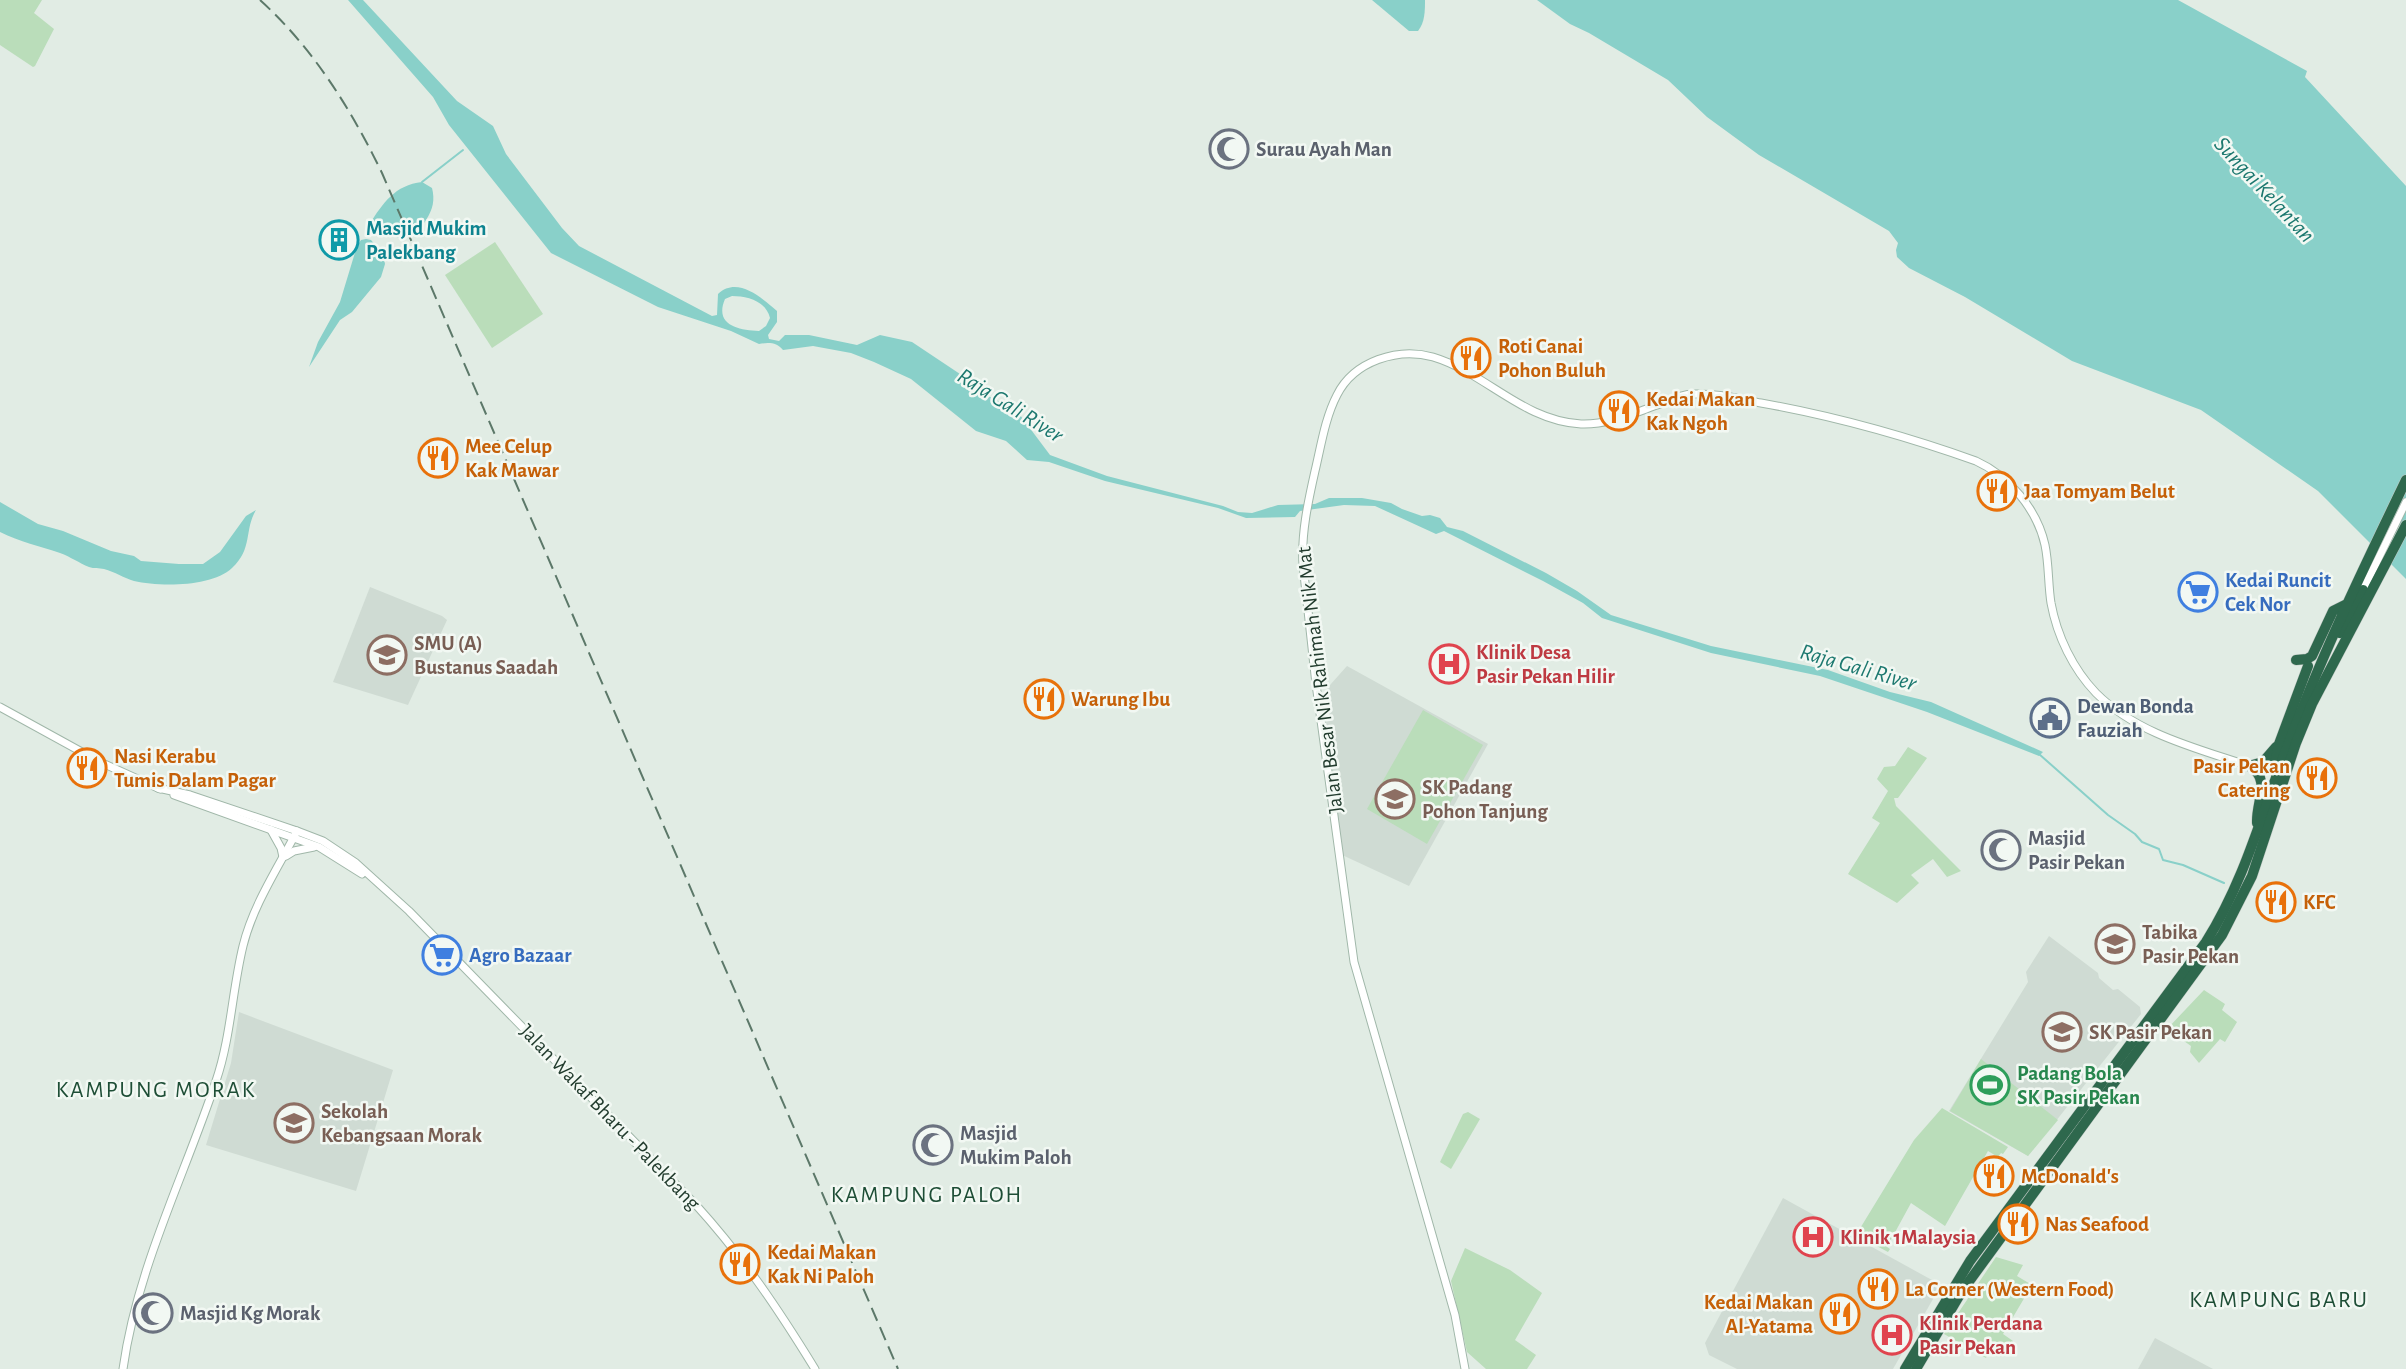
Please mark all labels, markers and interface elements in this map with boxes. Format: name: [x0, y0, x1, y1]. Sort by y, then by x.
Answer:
mosque icon: Surau Ayah Man: [1208, 128, 1250, 170]
water label: Sungai Kelantan: [2209, 133, 2319, 247]
place label: Surau Ayah Man: [1256, 139, 1392, 160]
place label: Masjid Mukim Palekbang: [366, 218, 487, 263]
building icon: Masjid Mukim Palekbang: [318, 219, 360, 261]
place label: Roti Canai Pohon Buluh: [1498, 336, 1606, 381]
restaurant icon: Roti Canai Pohon Buluh: [1450, 337, 1492, 379]
water label: Raja Gali River: [953, 365, 1067, 448]
place label: Kedai Makan Kak Ngoh: [1646, 389, 1755, 434]
restaurant icon: Kedai Makan Kak Ngoh: [1598, 390, 1640, 432]
place label: Mee Celup Kak Mawar: [465, 436, 560, 481]
restaurant icon: Mee Celup Kak Mawar: [417, 437, 459, 479]
restaurant icon: Jaa Tomyam Belut: [1976, 470, 2018, 512]
place label: Jaa Tomyam Belut: [2024, 481, 2175, 502]
street label: Jalan Besar Nik Rahimah Nik Mat: [1293, 545, 1347, 815]
place label: Kedai Runcit Cek Nor: [2225, 570, 2331, 615]
supermarket icon: Kedai Runcit Cek Nor: [2177, 571, 2219, 613]
place label: SMU (A) Bustanus Saadah: [414, 633, 558, 678]
school or university icon: SMU (A) Bustanus Saadah: [366, 634, 408, 676]
water label: Raja Gali River: [1797, 640, 1919, 696]
place label: Klinik Desa Pasir Pekan Hilir: [1476, 642, 1615, 687]
hospital icon: Klinik Desa Pasir Pekan Hilir: [1428, 643, 1470, 685]
restaurant icon: Warung Ibu: [1023, 678, 1065, 720]
place label: Warung Ibu: [1071, 689, 1170, 710]
place label: Dewan Bonda Fauziah: [2077, 696, 2194, 741]
public building icon: Dewan Bonda Fauziah: [2029, 697, 2071, 739]
place label: Nasi Kerabu Tumis Dalam Pagar: [114, 746, 276, 791]
restaurant icon: Nasi Kerabu Tumis Dalam Pagar: [66, 747, 108, 789]
place label: Pasir Pekan Catering: [2193, 756, 2291, 801]
restaurant icon: Pasir Pekan Catering: [2296, 757, 2338, 799]
place label: SK Padang Pohon Tanjung: [1422, 777, 1548, 822]
school or university icon: SK Padang Pohon Tanjung: [1374, 778, 1416, 820]
place label: Masjid Pasir Pekan: [2028, 828, 2125, 873]
mosque icon: Masjid Pasir Pekan: [1980, 829, 2022, 871]
restaurant icon: KFC: [2255, 881, 2297, 923]
place label: KFC: [2303, 892, 2336, 913]
place label: Tabika Pasir Pekan: [2142, 922, 2239, 967]
school or university icon: Tabika Pasir Pekan: [2094, 923, 2136, 965]
supermarket icon: Agro Bazaar: [421, 934, 463, 976]
place label: Agro Bazaar: [469, 945, 572, 966]
school or university icon: SK Pasir Pekan: [2041, 1011, 2083, 1053]
street label: Jalan Wakaf Bharu - Palekbang: [516, 1020, 705, 1214]
place label: SK Pasir Pekan: [2089, 1022, 2212, 1043]
place label: Padang Bola SK Pasir Pekan: [2017, 1063, 2140, 1108]
sports icon: Padang Bola SK Pasir Pekan: [1969, 1064, 2011, 1106]
district label: KAMPUNG MORAK: [56, 1079, 256, 1102]
place label: Sekolah Kebangsaan Morak: [321, 1101, 482, 1146]
school or university icon: Sekolah Kebangsaan Morak: [273, 1102, 315, 1144]
place label: Masjid Mukim Paloh: [960, 1123, 1072, 1168]
mosque icon: Masjid Mukim Paloh: [912, 1124, 954, 1166]
restaurant icon: McDonald's: [1973, 1155, 2015, 1197]
place label: McDonald's: [2021, 1166, 2119, 1187]
district label: KAMPUNG PALOH: [831, 1184, 1023, 1207]
restaurant icon: Nas Seafood: [1997, 1203, 2039, 1245]
place label: Nas Seafood: [2045, 1214, 2149, 1235]
hospital icon: Klinik 1Malaysia: [1792, 1216, 1834, 1258]
place label: Klinik 1Malaysia: [1840, 1227, 1976, 1248]
place label: Kedai Makan Kak Ni Paloh: [767, 1242, 876, 1287]
restaurant icon: Kedai Makan Kak Ni Paloh: [719, 1243, 761, 1285]
restaurant icon: La Corner (Western Food): [1857, 1268, 1899, 1310]
place label: La Corner (Western Food): [1905, 1279, 2115, 1300]
district label: KAMPUNG BARU: [2189, 1289, 2369, 1312]
mosque icon: Masjid Kg Morak: [132, 1292, 174, 1334]
place label: Kedai Makan Al-Yatama: [1704, 1292, 1813, 1337]
restaurant icon: Kedai Makan Al-Yatama: [1819, 1293, 1861, 1335]
place label: Masjid Kg Morak: [180, 1303, 321, 1324]
place label: Klinik Perdana Pasir Pekan: [1919, 1313, 2043, 1358]
hospital icon: Klinik Perdana Pasir Pekan: [1871, 1314, 1913, 1356]

